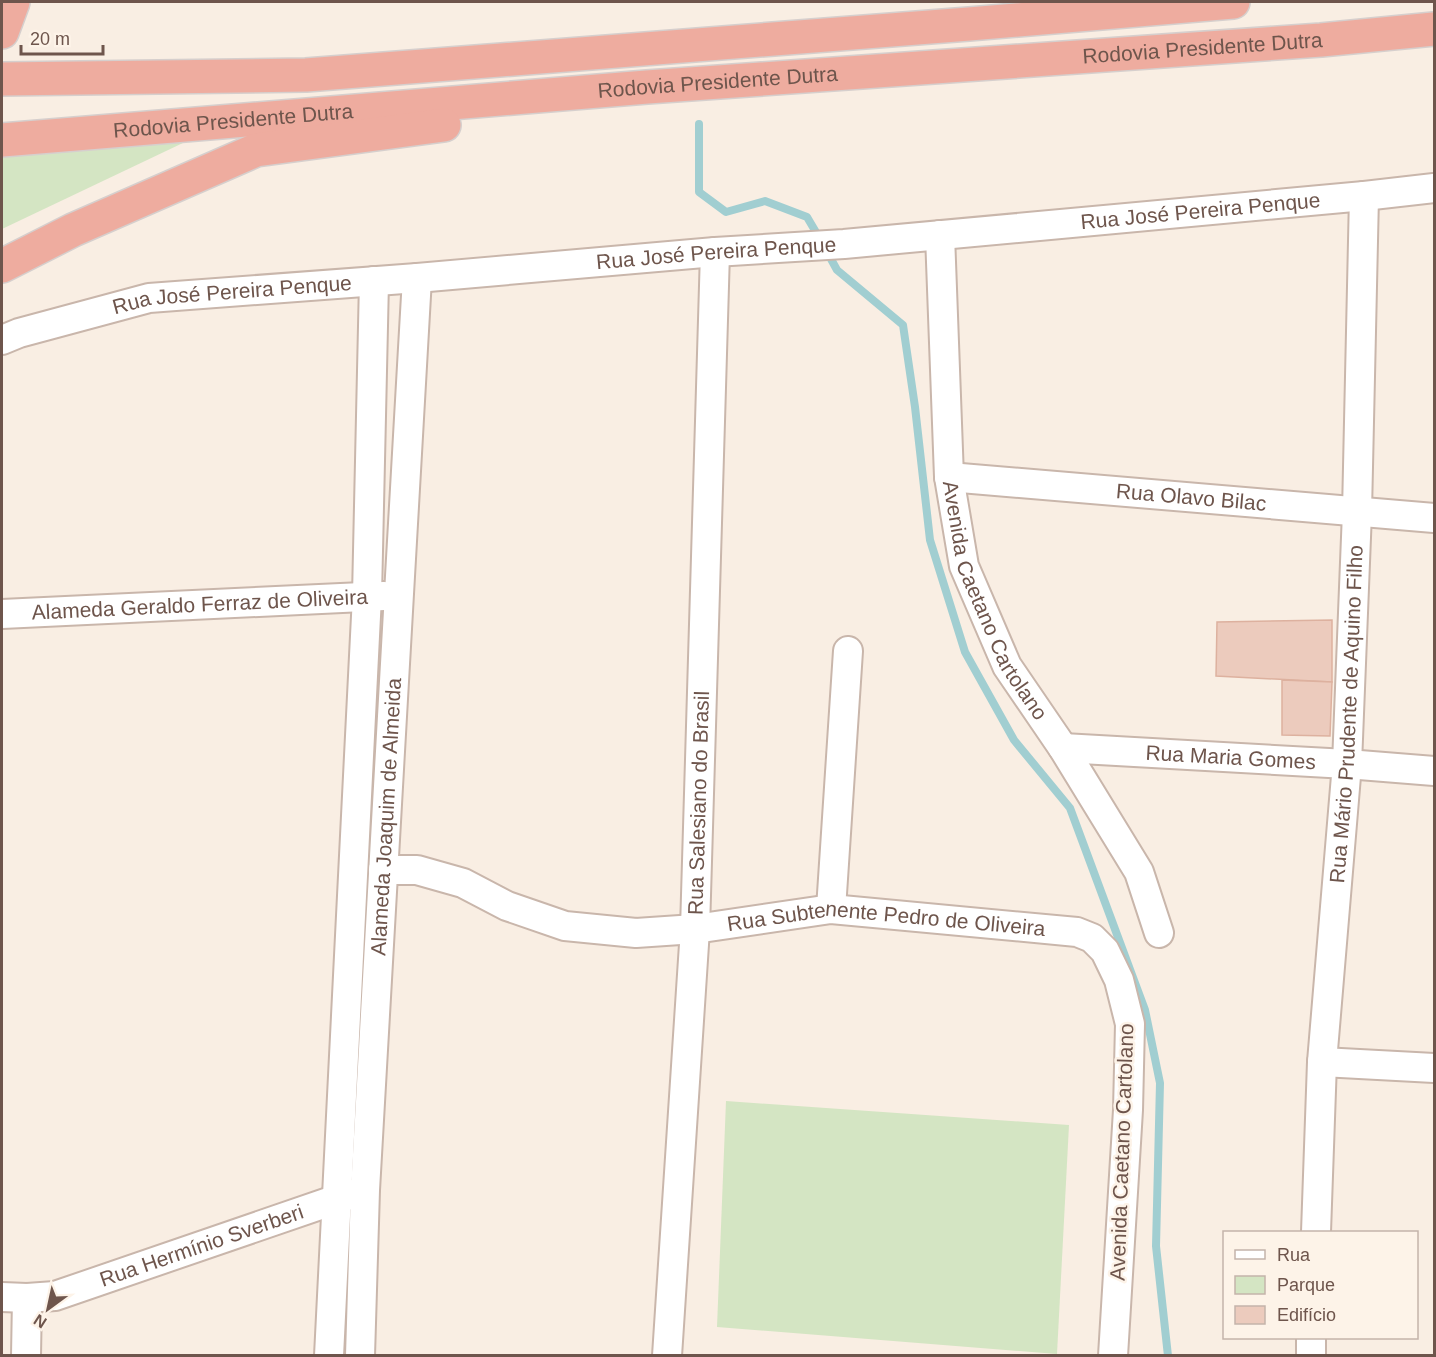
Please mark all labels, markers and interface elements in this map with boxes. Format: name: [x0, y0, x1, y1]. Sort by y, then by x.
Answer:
scale bar: [21, 18, 104, 56]
street label: Rodovia Presidente Dutra: [1082, 28, 1324, 68]
text: 20 m: [30, 29, 70, 49]
street label: Rodovia Presidente Dutra: [597, 62, 839, 102]
street label: Rodovia Presidente Dutra: [112, 99, 354, 142]
street label: Rua José Pereira Penque: [1079, 188, 1321, 233]
street label: Rua José Pereira Penque: [595, 233, 837, 273]
street label: Rua José Pereira Penque: [110, 271, 353, 318]
street label: Avenida Caetano Cartolano: [939, 479, 1052, 724]
street label: Rua Olavo Bilac: [1115, 479, 1267, 515]
street label: Rua Mário Prudente de Aquino Filho: [1325, 544, 1367, 884]
street label: Alameda Geraldo Ferraz de Oliveira: [31, 585, 369, 624]
street label: Alameda Joaquim de Almeida: [366, 677, 405, 956]
street label: Rua Salesiano do Brasil: [683, 691, 713, 915]
street label: Rua Maria Gomes: [1145, 741, 1317, 773]
street label: Rua Subtenente Pedro de Oliveira: [726, 897, 1047, 940]
street label: Avenida Caetano Cartolano: [1106, 1023, 1137, 1281]
street label: Rua Hermínio Sverberi: [97, 1200, 306, 1291]
legend: [1223, 1231, 1418, 1339]
text: Rua: [1277, 1245, 1311, 1265]
text: Parque: [1277, 1275, 1335, 1295]
north arrow: [18, 1279, 78, 1339]
text: Edifício: [1277, 1305, 1336, 1325]
text: N: [31, 1311, 50, 1331]

